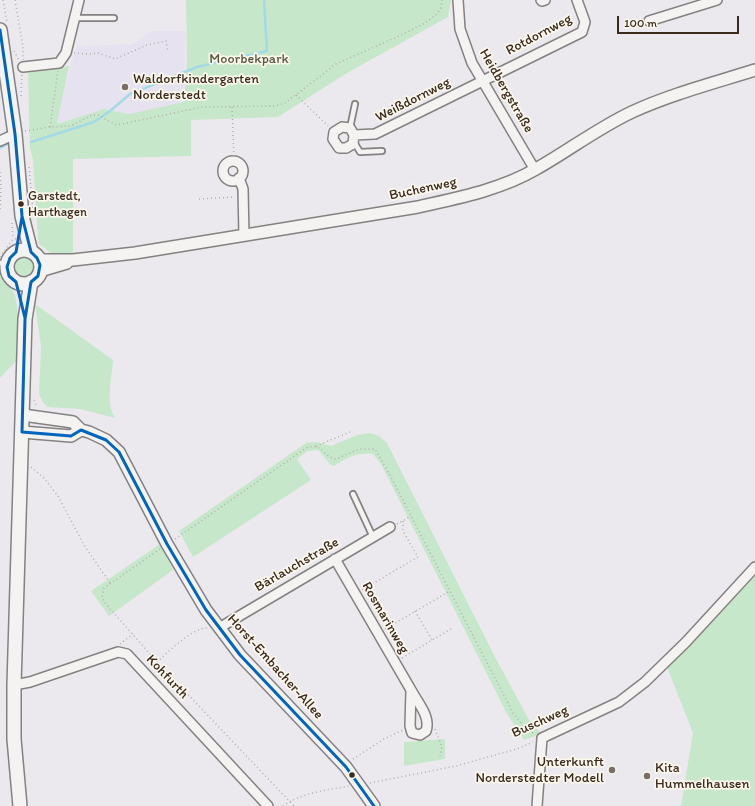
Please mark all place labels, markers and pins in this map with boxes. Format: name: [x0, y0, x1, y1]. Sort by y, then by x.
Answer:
place label: Waldorfkindergarten Norderstedt: [133, 71, 259, 104]
marker: Waldorfkindergarten Norderstedt: [120, 82, 130, 92]
place label: Garstedt, Harthagen: [28, 189, 87, 220]
marker: Garstedt, Harthagen: [16, 199, 26, 209]
place label: Unterkunft Norderstedter Modell: [475, 754, 604, 786]
place label: Kita Hummelhausen: [655, 760, 749, 792]
marker: Unterkunft Norderstedter Modell: [607, 765, 617, 775]
unlabelled marker: [347, 770, 357, 780]
marker: Kita Hummelhausen: [642, 771, 652, 781]

